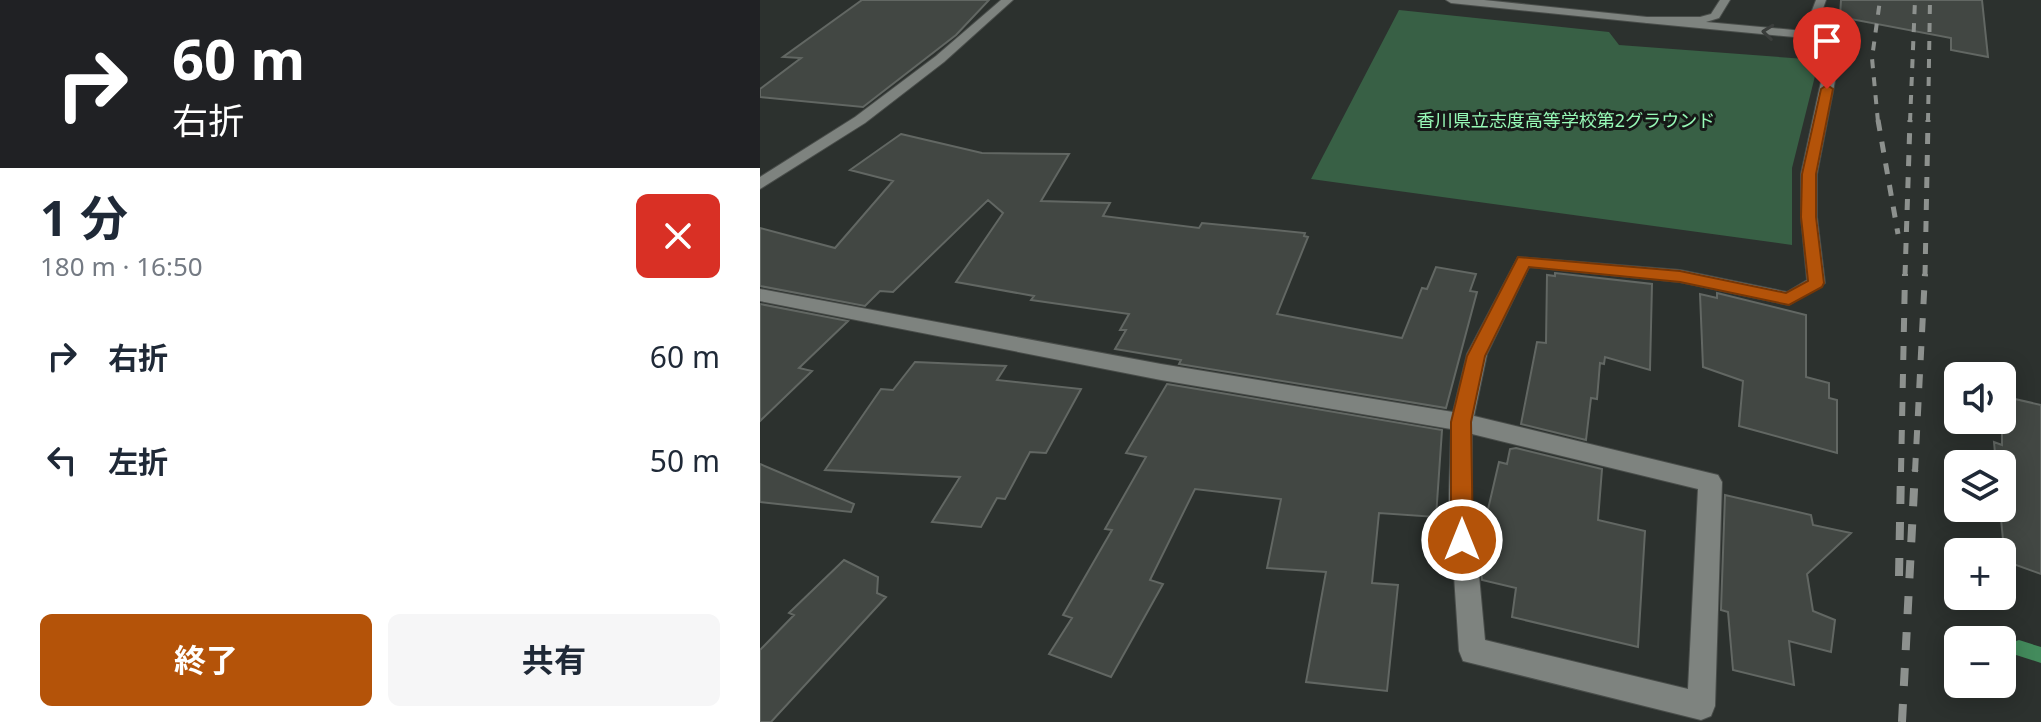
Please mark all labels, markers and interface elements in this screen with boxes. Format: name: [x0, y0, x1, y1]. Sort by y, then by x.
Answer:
pin: [1793, 7, 1861, 89]
icon: arrive: [1805, 19, 1849, 63]
text: 60 m: [172, 20, 305, 96]
one-way arrow: [1761, 23, 1774, 40]
icon: right: [40, 32, 144, 136]
text: 右折: [172, 96, 244, 145]
park label: 香川県立志度高等学校第2グラウンド: [1417, 108, 1715, 132]
text: 1 分: [40, 185, 128, 250]
button: close: [636, 194, 720, 278]
text: 180 m · 16:50: [40, 248, 203, 284]
icon: right: [40, 334, 84, 378]
text: 60 m: [650, 336, 720, 377]
text: 右折: [108, 337, 168, 378]
map controls: [1944, 362, 2016, 698]
button: sound: [1944, 362, 2016, 434]
icon: left: [40, 438, 84, 482]
text: 50 m: [650, 440, 720, 481]
text: 左折: [108, 441, 168, 482]
button: layers: [1944, 450, 2016, 522]
position arrow: [1420, 498, 1504, 582]
button: +: [1944, 538, 2016, 610]
button: 終了: [40, 614, 372, 706]
button: 共有: [388, 614, 720, 706]
button: −: [1944, 626, 2016, 698]

